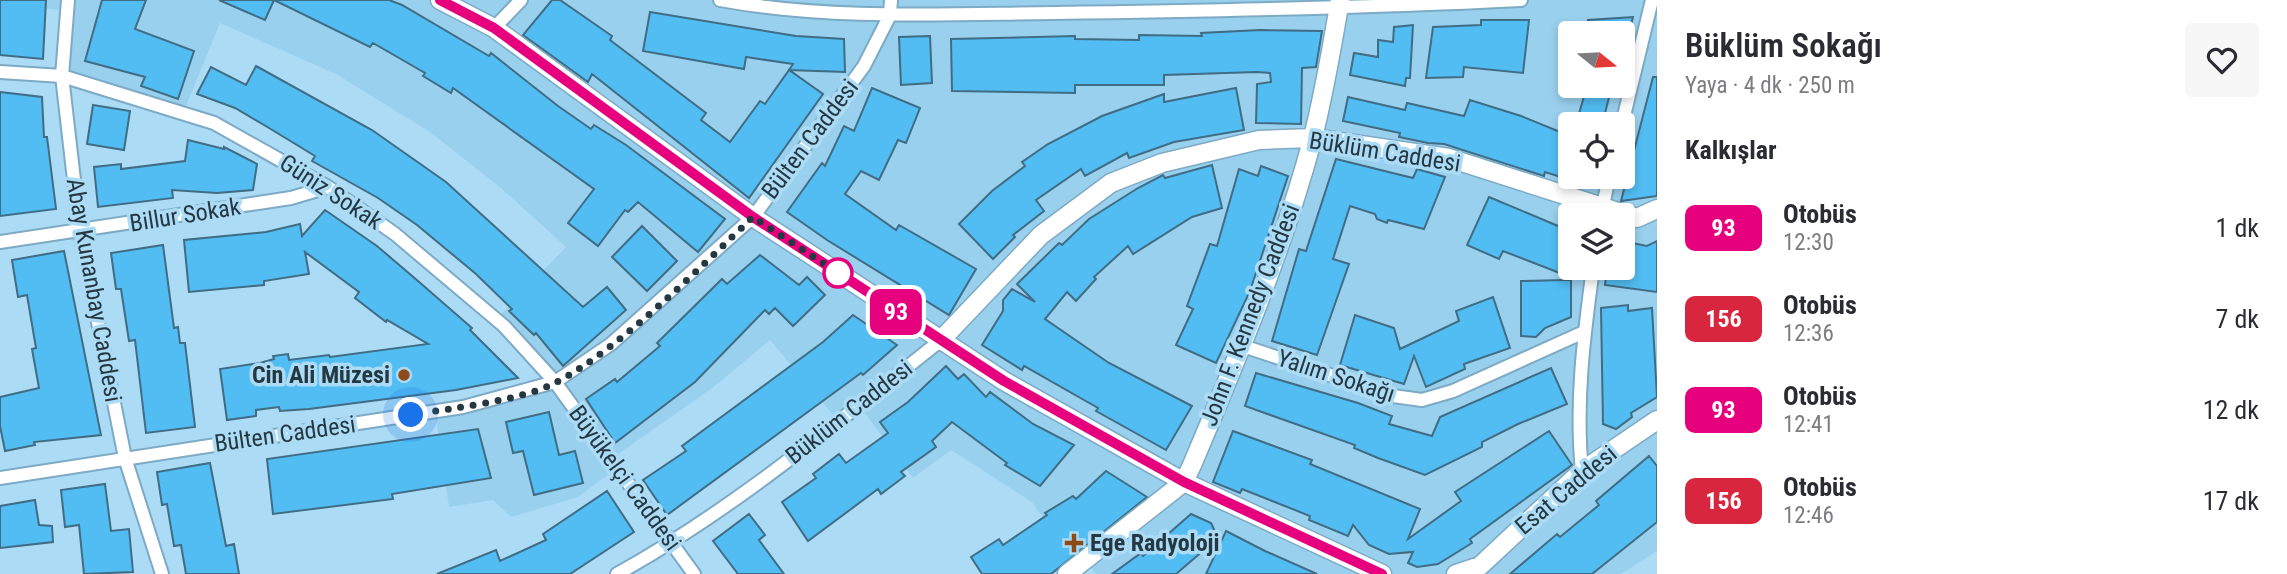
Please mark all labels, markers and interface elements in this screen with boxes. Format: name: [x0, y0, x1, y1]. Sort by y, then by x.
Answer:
north arrow: [1558, 21, 1634, 98]
map controls: [1558, 21, 1635, 280]
button: heart: [2185, 23, 2259, 97]
text: Büklüm Sokağı: [1685, 26, 1882, 65]
text: Yaya · 4 dk · 250 m: [1685, 72, 1855, 99]
street label: Bülten Caddesi: [756, 74, 864, 204]
button: locate: [1558, 112, 1635, 189]
street label: Büklüm Caddesi: [1307, 126, 1463, 178]
text: Kalkışlar: [1685, 135, 1777, 165]
street label: Güniz Sokak: [274, 149, 388, 236]
street label: Abay Kunanbay Caddesi: [61, 176, 127, 404]
street label: Billur Sokak: [128, 192, 243, 238]
text: Otobüs: [1783, 199, 1857, 229]
street label: John F. Kennedy Caddesi: [1195, 200, 1305, 430]
button: layers: [1558, 203, 1635, 280]
text: 1 dk: [2216, 213, 2259, 243]
text: 93: [1711, 214, 1736, 242]
text: 12:30: [1783, 229, 1834, 256]
unlabelled marker: [823, 258, 853, 288]
line badge: 93: [864, 289, 928, 335]
text: Otobüs: [1783, 290, 1857, 320]
text: 93: [884, 298, 908, 326]
text: 7 dk: [2216, 304, 2259, 334]
text: 156: [1705, 305, 1742, 333]
text: 12:36: [1783, 320, 1834, 347]
street label: Yalım Sokağı: [1274, 344, 1398, 408]
street label: Büklüm Caddesi: [780, 354, 918, 470]
place label: Cin Ali Müzesi: [252, 361, 390, 389]
marker: Cin Ali Müzesi: [396, 367, 412, 383]
text: Otobüs: [1783, 381, 1857, 411]
text: 12 dk: [2203, 395, 2259, 425]
text: 93: [1711, 396, 1736, 424]
your location: [393, 397, 428, 432]
street label: Büyükelçi Caddesi: [563, 400, 687, 556]
street label: Bülten Caddesi: [213, 410, 357, 458]
text: 12:41: [1783, 411, 1834, 438]
street label: Esat Caddesi: [1510, 440, 1622, 540]
text: Otobüs: [1783, 472, 1857, 502]
text: 17 dk: [2203, 486, 2259, 516]
text: 156: [1705, 487, 1742, 515]
text: 12:46: [1783, 502, 1834, 529]
place label: Ege Radyoloji: [1090, 529, 1220, 557]
marker: Ege Radyoloji: [1064, 533, 1084, 553]

